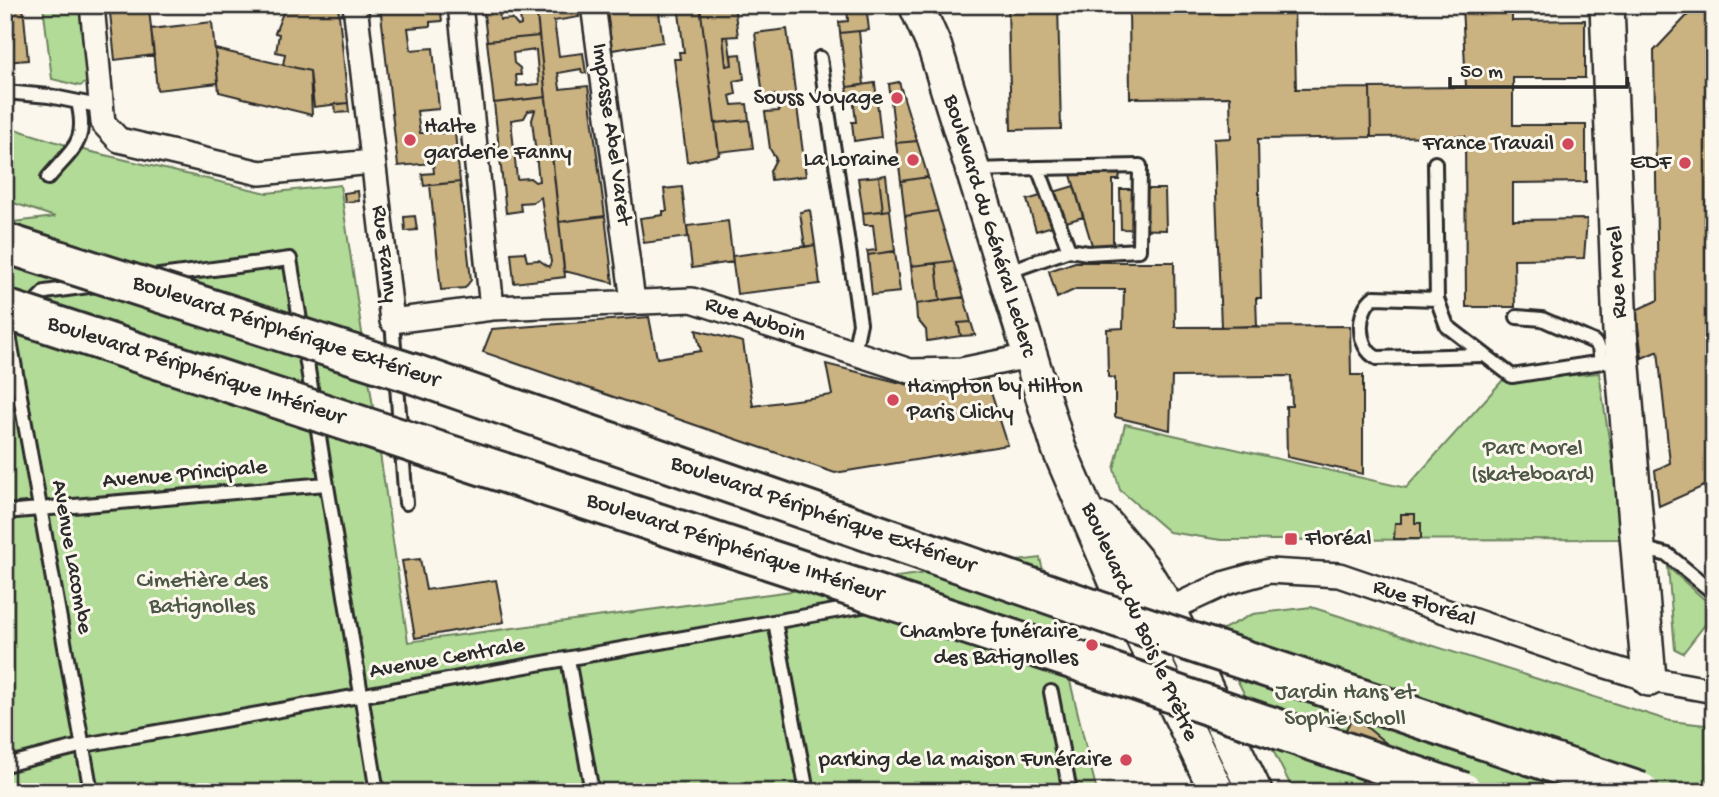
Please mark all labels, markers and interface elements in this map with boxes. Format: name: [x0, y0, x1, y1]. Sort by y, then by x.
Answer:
street label: Impasse Abel Varet: [585, 41, 637, 228]
scale bar: [1450, 46, 1626, 90]
text: 50 m: [1460, 61, 1503, 86]
place label: Souss Voyage: [753, 85, 884, 112]
marker: Souss Voyage: [889, 90, 905, 106]
street label: Boulevard du Général Leclerc: [936, 91, 1042, 361]
place label: Halte garderie Fanny: [424, 114, 572, 167]
place label: France Travail: [1422, 131, 1554, 158]
marker: Halte garderie Fanny: [402, 132, 418, 148]
marker: France Travail: [1560, 136, 1576, 152]
place label: La Loraine: [803, 147, 900, 174]
place label: EDF: [1630, 150, 1672, 177]
marker: La Loraine: [905, 152, 921, 168]
marker: EDF: [1677, 155, 1693, 171]
street label: Rue Fanny: [365, 204, 403, 304]
street label: Rue Morel: [1602, 225, 1634, 319]
street label: Boulevard Périphérique Extérieur: [128, 269, 445, 395]
street label: Rue Auboin: [701, 291, 809, 349]
street label: Boulevard Périphérique Intérieur: [43, 310, 350, 433]
place label: Hampton by Hilton Paris Clichy: [906, 374, 1083, 427]
marker: Hampton by Hilton Paris Clichy: [885, 392, 901, 408]
park label: Parc Morel (skateboard): [1471, 436, 1595, 489]
street label: Boulevard Périphérique Extérieur: [666, 450, 981, 581]
street label: Avenue Principale: [102, 454, 270, 496]
street label: Avenue Lacombe: [44, 478, 98, 637]
street label: Boulevard Périphérique Intérieur: [582, 487, 889, 610]
street label: Boulevard du Bois le Prêtre: [1074, 498, 1204, 746]
place label: Floréal: [1304, 526, 1372, 553]
marker: Floréal: [1283, 531, 1299, 547]
park label: Cimetière des Batignolles: [136, 568, 268, 621]
street label: Rue Floréal: [1369, 574, 1479, 634]
place label: Chambre funéraire des Batignolles: [900, 619, 1079, 672]
street label: Avenue Centrale: [367, 632, 528, 686]
marker: Chambre funéraire des Batignolles: [1084, 637, 1100, 653]
park label: Jardin Hans et Sophie Scholl: [1275, 680, 1417, 733]
place label: parking de la maison Funéraire: [818, 747, 1113, 774]
marker: parking de la maison Funéraire: [1118, 752, 1134, 768]

